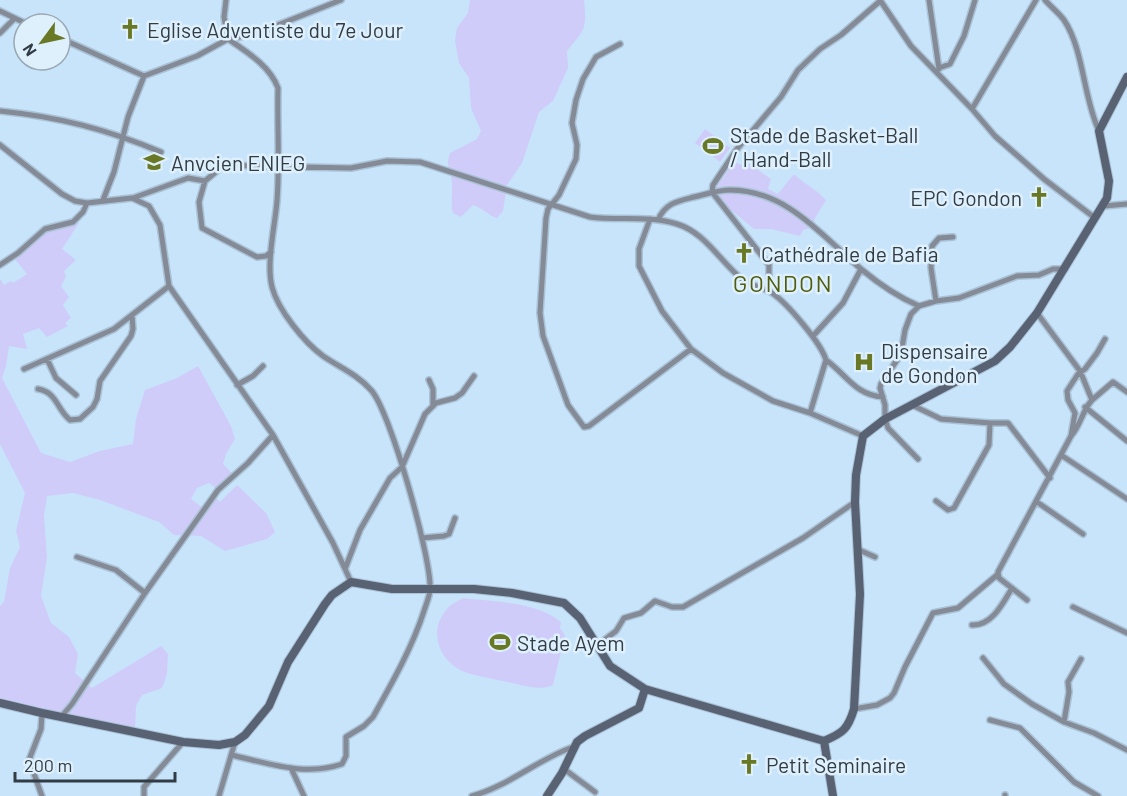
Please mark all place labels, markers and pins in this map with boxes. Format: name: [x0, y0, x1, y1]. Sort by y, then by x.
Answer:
church icon: Eglise Adventiste du 7e Jour: [118, 17, 142, 41]
place label: Eglise Adventiste du 7e Jour: [147, 17, 404, 42]
place label: Stade de Basket-Ball / Hand-Ball: [730, 122, 918, 171]
sports icon: Stade de Basket-Ball / Hand-Ball: [701, 134, 725, 158]
school or university icon: Anvcien ENIEG: [142, 150, 166, 174]
place label: Anvcien ENIEG: [171, 150, 305, 175]
place label: EPC Gondon: [910, 185, 1022, 210]
church icon: EPC Gondon: [1027, 185, 1051, 209]
church icon: Cathédrale de Bafia: [732, 241, 756, 265]
place label: Cathédrale de Bafia: [761, 241, 939, 266]
place label: Dispensaire de Gondon: [881, 338, 988, 387]
hospital icon: Dispensaire de Gondon: [852, 350, 876, 374]
sports icon: Stade Ayem: [488, 630, 512, 654]
place label: Stade Ayem: [517, 630, 625, 655]
church icon: Petit Seminaire: [737, 752, 761, 776]
place label: Petit Seminaire: [766, 752, 906, 777]

